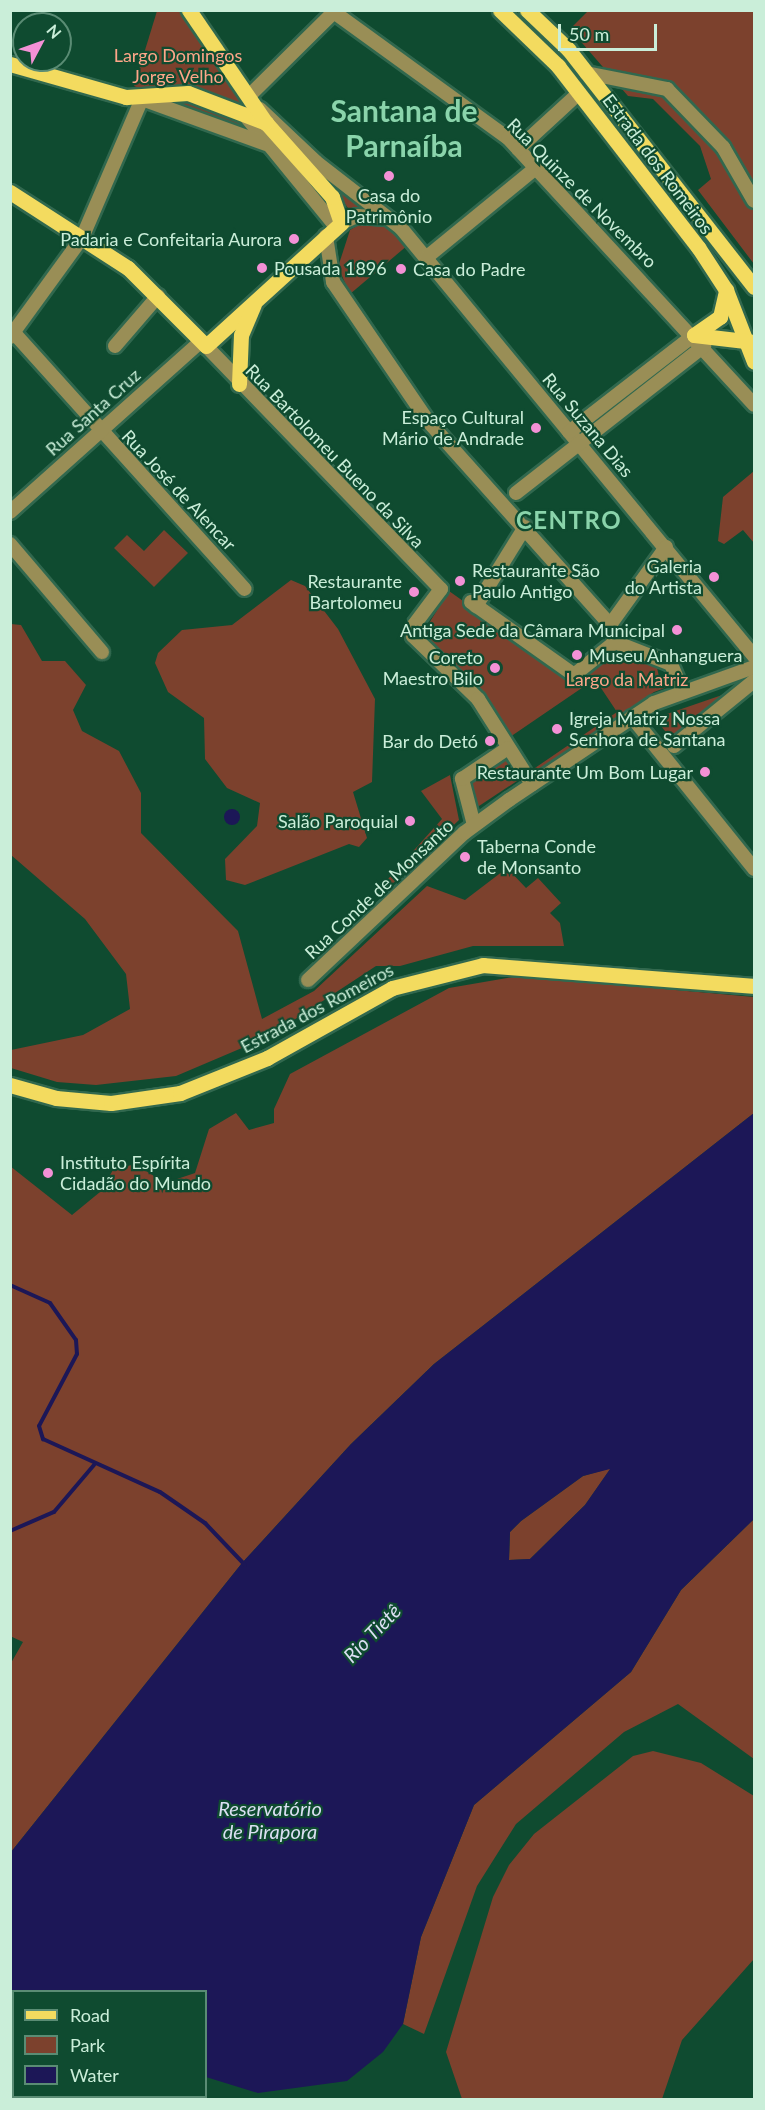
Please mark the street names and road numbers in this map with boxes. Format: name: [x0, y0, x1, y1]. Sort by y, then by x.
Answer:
street label: Estrada dos Romeiros: [598, 90, 718, 238]
street label: Rua Quinze de Novembro: [503, 114, 661, 272]
street label: Rua Bartolomeu Bueno da Silva: [241, 360, 429, 552]
street label: Rua Santa Cruz: [41, 364, 145, 460]
street label: Rua Suzana Dias: [538, 369, 638, 481]
street label: Rua José de Alencar: [117, 425, 241, 555]
street label: Rua Conde de Monsanto: [300, 815, 458, 963]
street label: Estrada dos Romeiros: [237, 959, 397, 1057]

